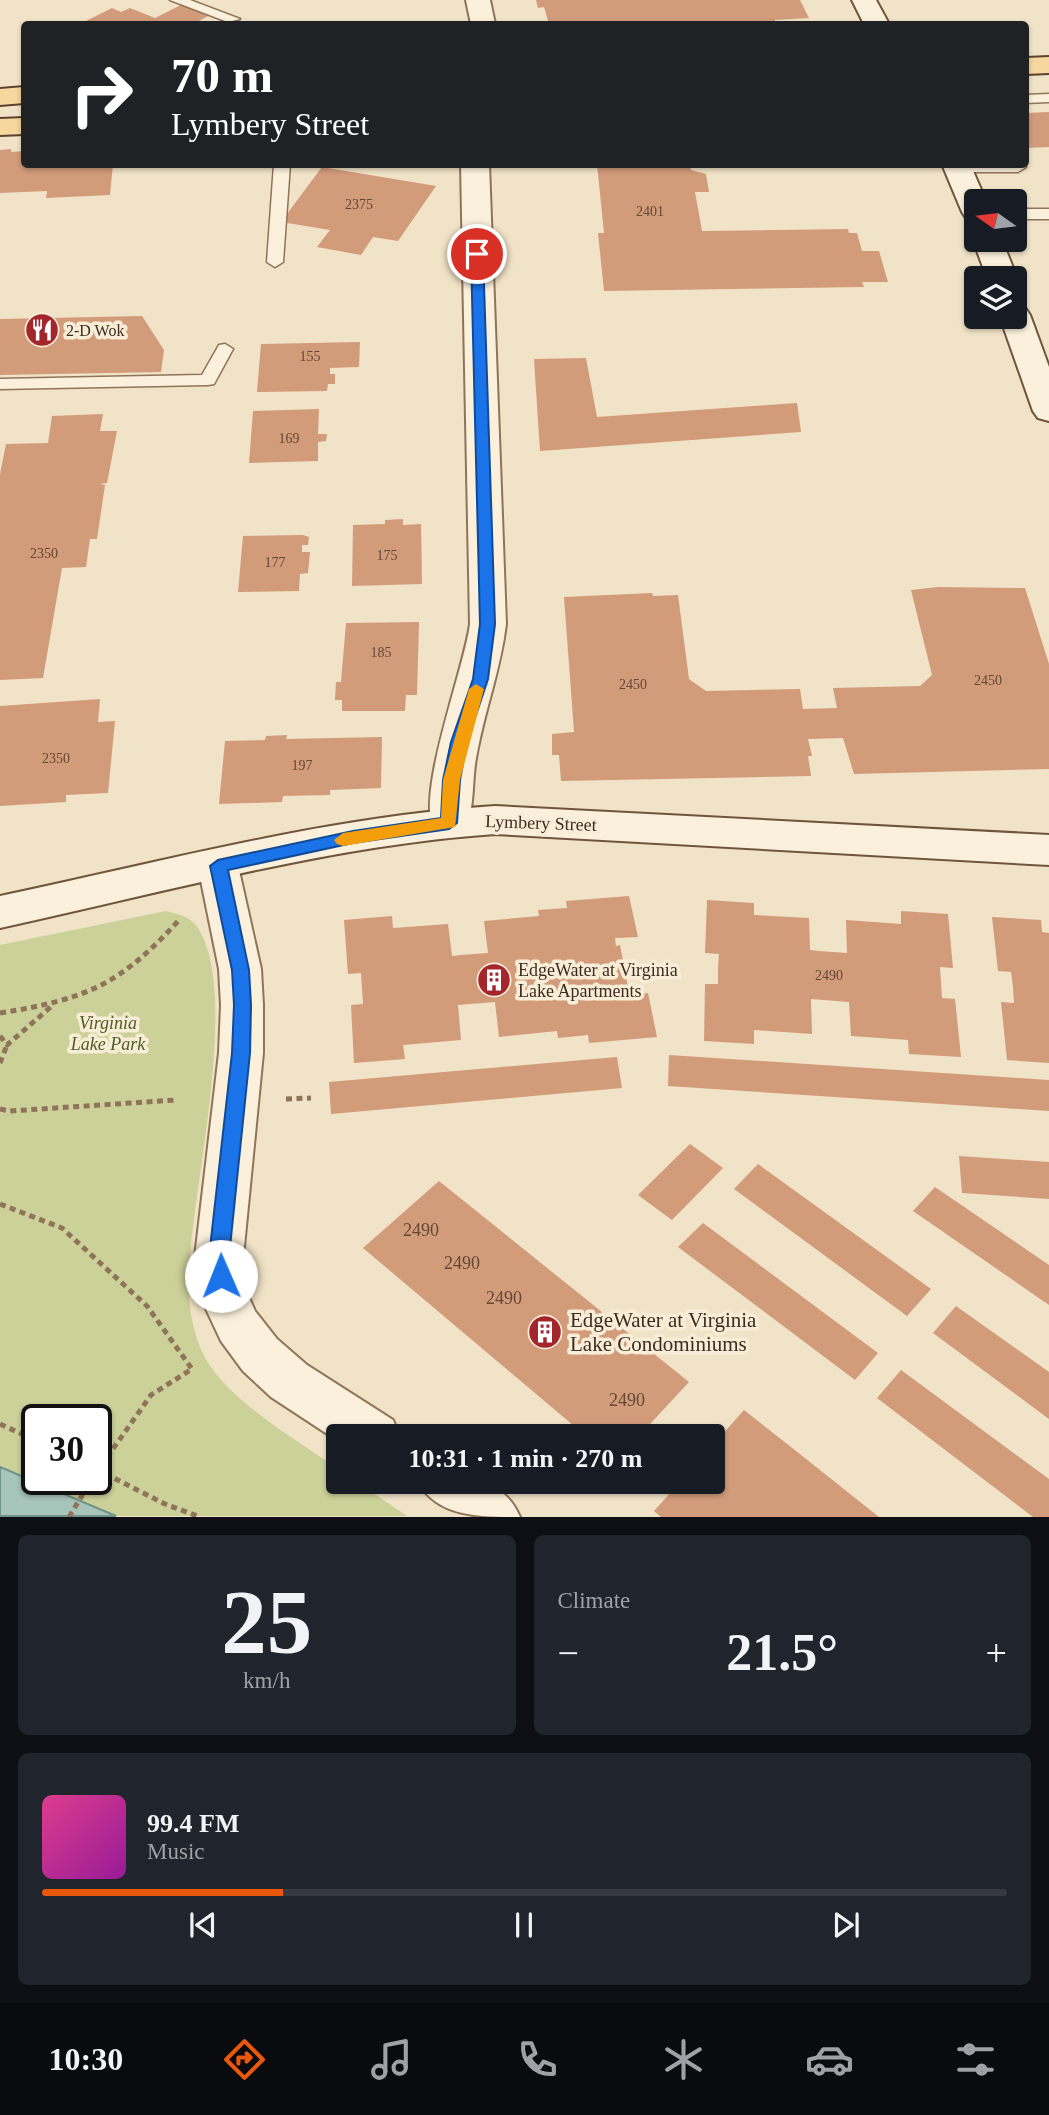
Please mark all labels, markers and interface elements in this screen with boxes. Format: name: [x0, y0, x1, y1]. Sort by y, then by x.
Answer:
text: 70 m: [171, 48, 273, 103]
icon: right: [56, 49, 147, 140]
text: Lymbery Street: [171, 106, 369, 142]
north arrow: [964, 189, 1027, 252]
map controls: [964, 189, 1027, 329]
house number: 2375: [345, 197, 373, 212]
house number: 2401: [636, 204, 664, 219]
pin: [447, 224, 507, 284]
icon: arrive: [458, 235, 496, 273]
button: layers: [964, 266, 1027, 329]
restaurant icon: 2-D Wok: [23, 311, 61, 349]
place label: 2-D Wok: [66, 322, 124, 339]
house number: 155: [300, 349, 321, 364]
house number: 169: [279, 431, 300, 446]
house number: 2350: [30, 546, 58, 561]
house number: 175: [377, 548, 398, 563]
house number: 177: [265, 555, 286, 570]
house number: 185: [371, 645, 392, 660]
house number: 2450: [974, 673, 1002, 688]
house number: 2450: [619, 677, 647, 692]
house number: 2350: [42, 751, 70, 766]
house number: 197: [292, 758, 313, 773]
street label: Lymbery Street: [485, 811, 597, 835]
place label: EdgeWater at Virginia Lake Apartments: [518, 960, 678, 1001]
building icon: EdgeWater at Virginia Lake Apartments: [475, 961, 513, 999]
house number: 2490: [815, 968, 843, 983]
park label: Virginia Lake Park: [70, 1013, 146, 1054]
house number: 2490: [403, 1220, 439, 1240]
position arrow: [184, 1239, 258, 1313]
house number: 2490: [444, 1253, 480, 1273]
house number: 2490: [486, 1288, 522, 1308]
place label: EdgeWater at Virginia Lake Condominiums: [570, 1308, 757, 1356]
building icon: EdgeWater at Virginia Lake Condominiums: [526, 1313, 564, 1351]
house number: 2490: [609, 1390, 645, 1410]
speed limit sign: 30: [21, 1404, 112, 1495]
text: 10:31 · 1 min · 270 m: [409, 1444, 643, 1473]
text: 25: [221, 1572, 312, 1673]
text: Climate: [558, 1588, 630, 1613]
text: 21.5°: [726, 1624, 838, 1681]
text: −: [558, 1632, 579, 1674]
text: +: [986, 1632, 1007, 1674]
text: km/h: [243, 1668, 290, 1693]
text: 99.4 FM: [147, 1809, 239, 1838]
text: Music: [147, 1839, 205, 1864]
icon: previous: [184, 1906, 222, 1944]
icon: pause: [505, 1906, 543, 1944]
icon: next: [827, 1906, 865, 1944]
icon: directions: [220, 2035, 269, 2084]
icon: music: [367, 2035, 416, 2084]
icon: phone: [513, 2035, 562, 2084]
icon: climate: [659, 2035, 708, 2084]
icon: car: [805, 2035, 854, 2084]
icon: filters: [951, 2035, 1000, 2084]
text: 10:30: [49, 2041, 123, 2077]

